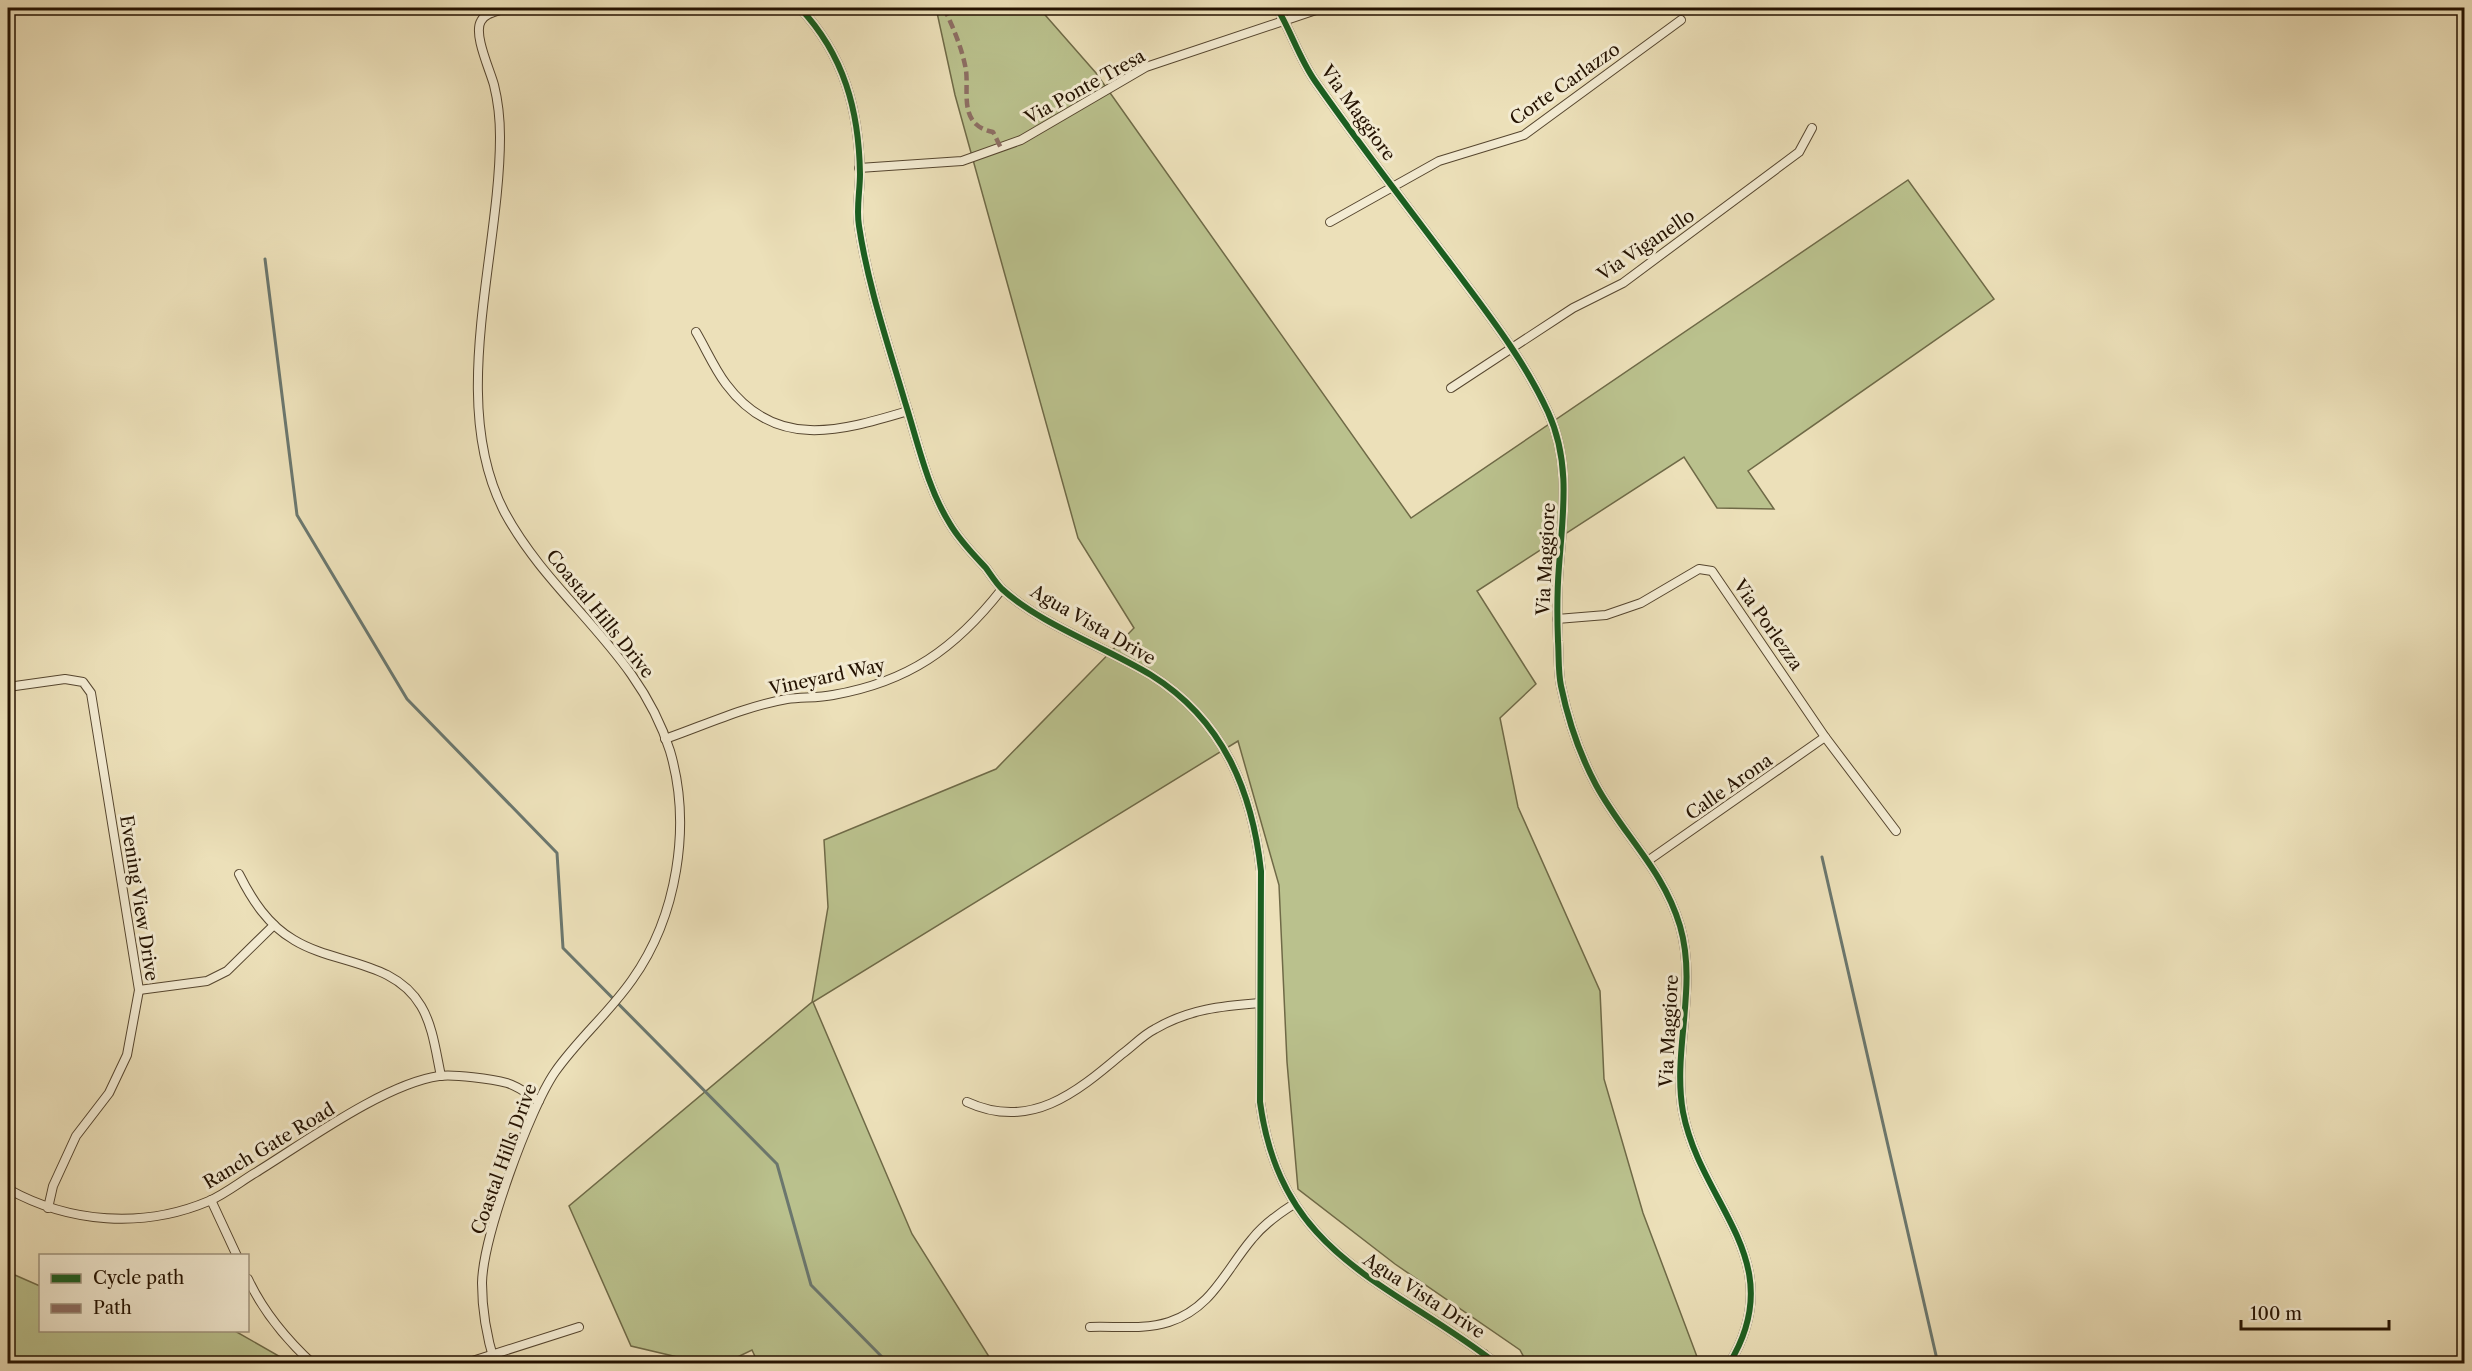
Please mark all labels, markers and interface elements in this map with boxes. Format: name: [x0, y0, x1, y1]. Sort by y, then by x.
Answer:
street label: Corte Carlazzo: [1506, 38, 1624, 130]
street label: Via Ponte Tresa: [1020, 45, 1149, 130]
street label: Via Maggiore: [1315, 60, 1400, 165]
street label: Via Viganello: [1592, 204, 1699, 286]
street label: Via Maggiore: [1532, 502, 1560, 617]
street label: Coastal Hills Drive: [541, 545, 659, 683]
street label: Via Porlezza: [1728, 574, 1808, 675]
street label: Agua Vista Drive: [1026, 580, 1159, 670]
street label: Vineyard Way: [766, 654, 888, 700]
street label: Calle Arona: [1681, 749, 1777, 825]
street label: Evening View Drive: [115, 814, 163, 982]
street label: Via Maggiore: [1655, 974, 1683, 1089]
street label: Coastal Hills Drive: [466, 1080, 542, 1238]
street label: Ranch Gate Road: [199, 1098, 339, 1194]
street label: Agua Vista Drive: [1358, 1248, 1489, 1344]
legend: [39, 1254, 249, 1332]
text: Cycle path: [93, 1267, 184, 1289]
scale bar: [2241, 1293, 2390, 1331]
text: Path: [93, 1297, 132, 1319]
text: 100 m: [2250, 1303, 2302, 1325]

